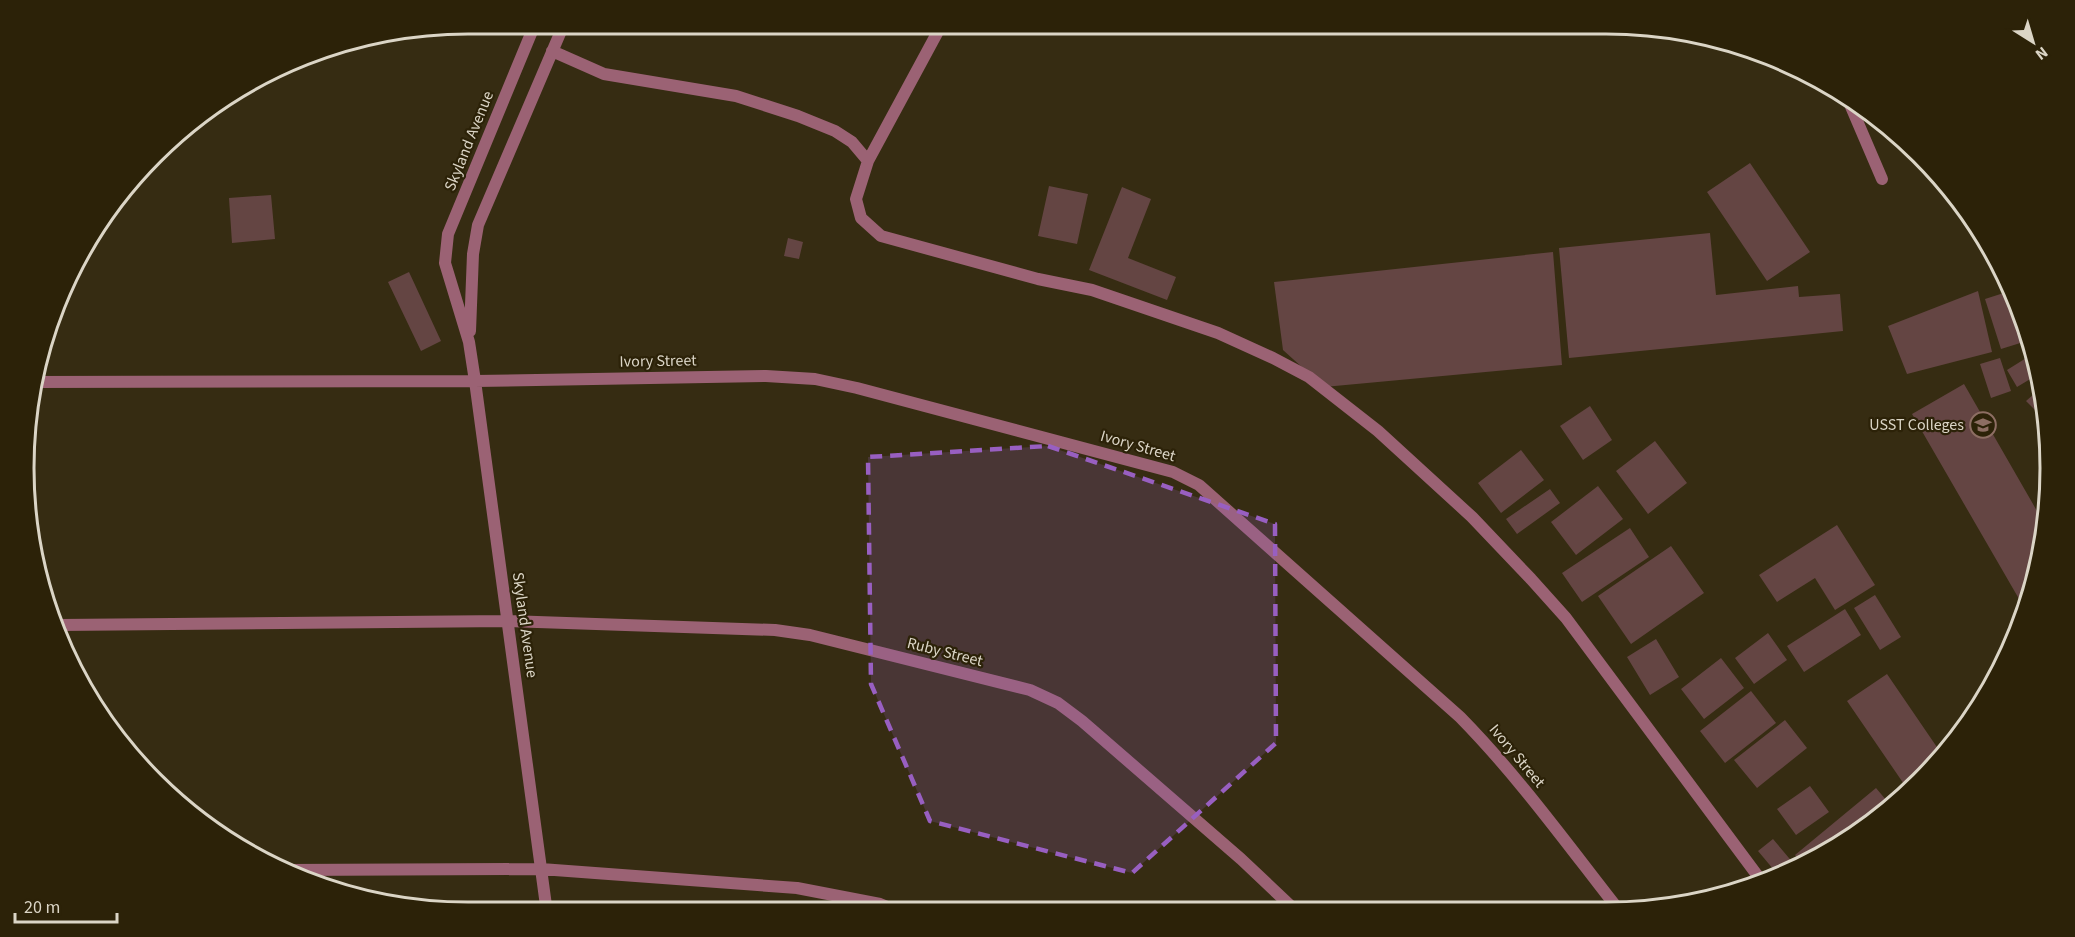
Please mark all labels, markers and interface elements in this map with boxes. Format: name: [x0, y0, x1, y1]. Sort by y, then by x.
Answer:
north arrow: [2003, 12, 2063, 72]
text: N: [2031, 41, 2052, 65]
street label: Skyland Avenue: [439, 88, 499, 194]
street label: Ivory Street: [619, 349, 697, 373]
school or university icon: USST Colleges: [1968, 410, 1998, 440]
place label: USST Colleges: [1869, 414, 1964, 436]
street label: Ivory Street: [1098, 425, 1179, 467]
street label: Skyland Avenue: [507, 571, 543, 679]
street label: Ruby Street: [905, 632, 986, 672]
street label: Ivory Street: [1484, 719, 1551, 793]
scale bar: [15, 886, 117, 924]
text: 20 m: [24, 895, 60, 920]

